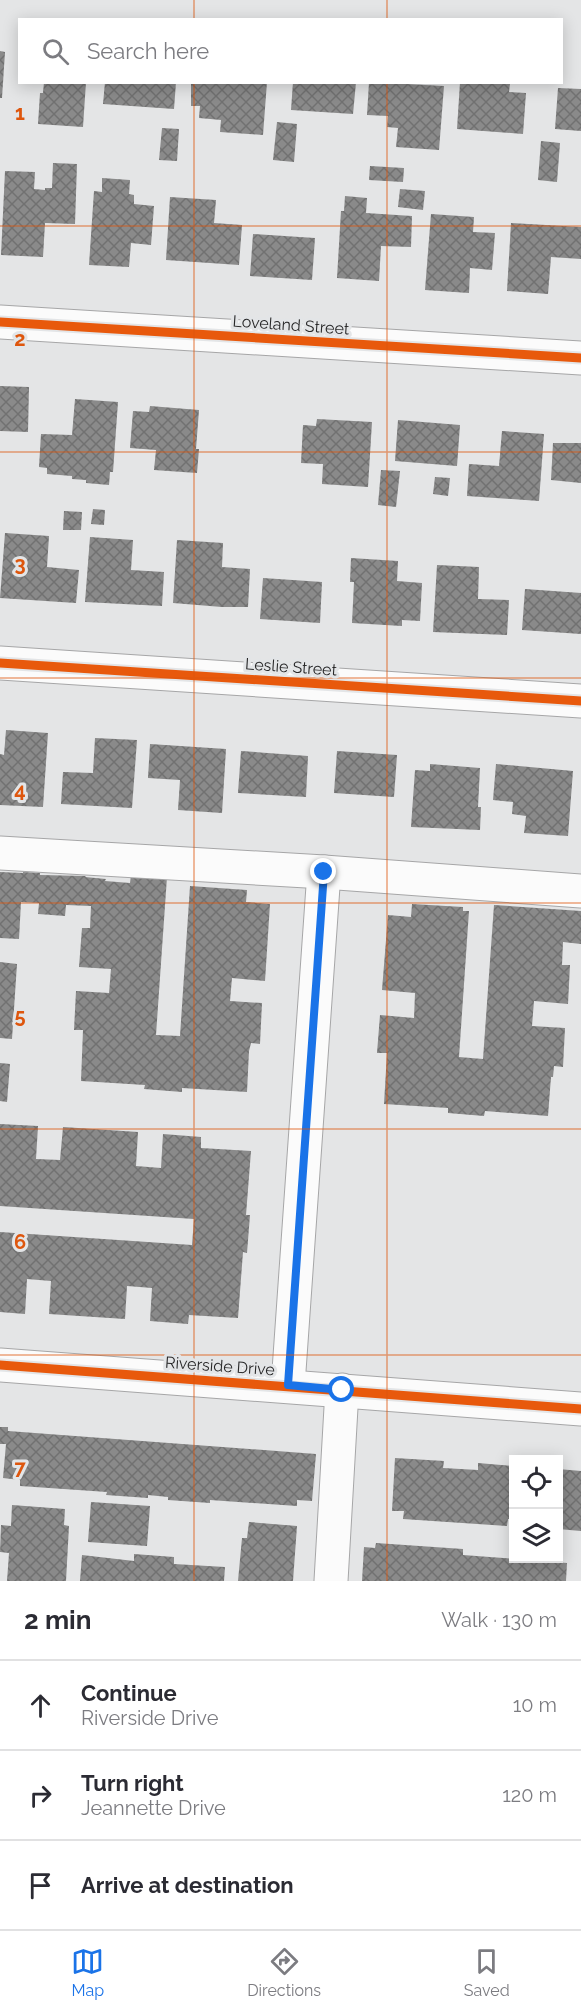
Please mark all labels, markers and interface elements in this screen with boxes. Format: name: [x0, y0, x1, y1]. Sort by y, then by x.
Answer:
search box: [18, 18, 563, 84]
icon: search: [39, 35, 72, 68]
text: Search here: [87, 38, 209, 64]
text: 1: [15, 101, 25, 125]
street label: Loveland Street: [232, 311, 351, 339]
text: 2: [14, 327, 26, 351]
text: 3: [14, 552, 26, 576]
street label: Leslie Street: [244, 654, 338, 680]
text: 4: [14, 778, 26, 802]
route end: [310, 858, 336, 884]
text: 5: [14, 1004, 26, 1028]
text: 6: [14, 1230, 26, 1254]
street label: Riverside Drive: [165, 1353, 275, 1379]
route start: [328, 1376, 354, 1402]
map controls: [509, 1455, 563, 1563]
button: locate: [509, 1455, 563, 1509]
text: 7: [14, 1456, 26, 1480]
button: layers: [509, 1509, 563, 1563]
text: 2 min: [24, 1605, 91, 1635]
text: Walk · 130 m: [441, 1608, 557, 1632]
text: Continue: [81, 1680, 177, 1706]
icon: ahead: [24, 1689, 57, 1722]
text: 10 m: [513, 1693, 557, 1717]
text: Riverside Drive: [81, 1706, 218, 1730]
text: Turn right: [81, 1770, 184, 1796]
icon: right: [24, 1779, 57, 1812]
text: 120 m: [502, 1783, 557, 1807]
text: Jeannette Drive: [81, 1796, 226, 1820]
icon: arrive: [24, 1869, 57, 1902]
text: Arrive at destination: [81, 1872, 294, 1898]
tab: Map: [71, 1945, 104, 2000]
tab: Directions: [247, 1945, 321, 2000]
tab: Saved: [464, 1945, 510, 2000]

